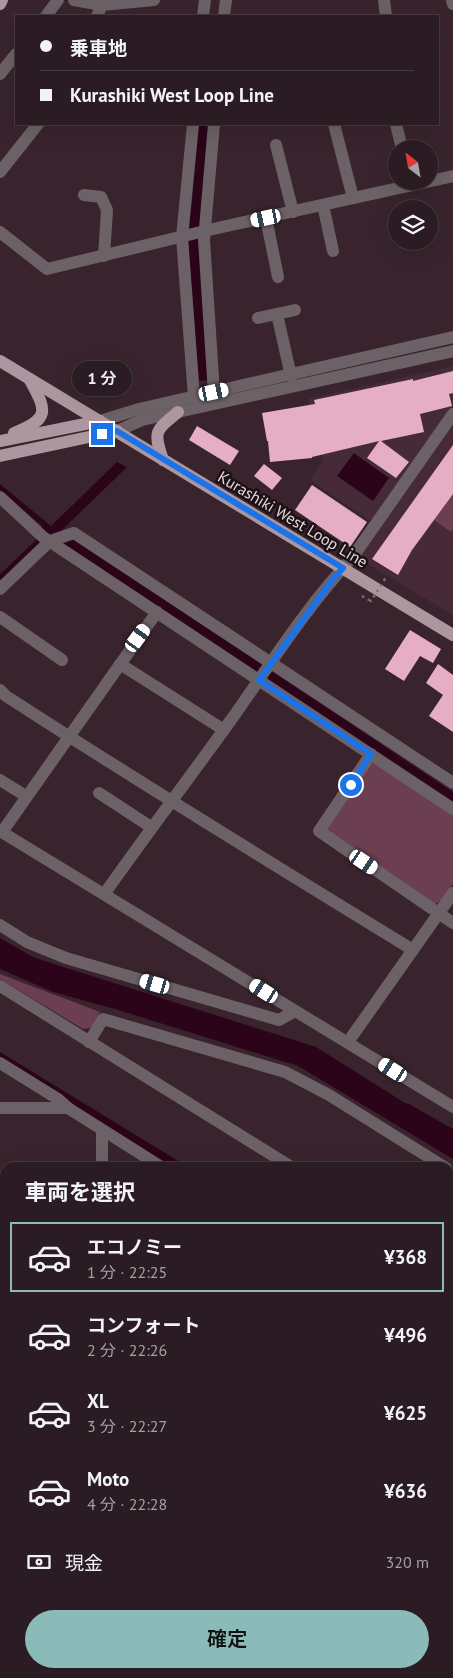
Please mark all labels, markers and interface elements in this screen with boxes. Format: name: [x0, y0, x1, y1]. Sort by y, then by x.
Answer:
text: 乗車地: [70, 36, 127, 60]
text: Kurashiki West Loop Line: [70, 83, 274, 107]
north arrow: [388, 140, 438, 190]
map controls: [388, 140, 438, 250]
button: layers: [388, 200, 438, 250]
car: [249, 208, 282, 228]
callout: 1 分: [72, 362, 132, 396]
text: 1 分: [87, 368, 117, 388]
car: [197, 382, 230, 402]
route end: [91, 423, 113, 445]
street label: Kurashiki West Loop Line: [215, 466, 371, 572]
car: [123, 621, 152, 655]
route start: [340, 774, 362, 796]
car: [347, 847, 380, 877]
car: [138, 973, 171, 995]
car: [247, 977, 280, 1005]
car: [376, 1056, 409, 1084]
text: 車両を選択: [25, 1178, 135, 1206]
icon: car: [27, 1235, 72, 1280]
text: エコノミー: [87, 1235, 182, 1259]
text: ¥368: [384, 1245, 427, 1269]
text: 1 分 · 22:25: [87, 1262, 167, 1282]
icon: car: [27, 1313, 72, 1358]
text: コンフォート: [87, 1313, 200, 1337]
text: ¥496: [384, 1323, 427, 1347]
text: 2 分 · 22:26: [87, 1340, 167, 1360]
text: XL: [87, 1389, 109, 1413]
icon: car: [27, 1391, 72, 1436]
text: ¥625: [384, 1401, 427, 1425]
text: 3 分 · 22:27: [87, 1416, 167, 1436]
text: Moto: [87, 1467, 129, 1491]
icon: car: [27, 1469, 72, 1514]
text: ¥636: [384, 1479, 427, 1503]
text: 4 分 · 22:28: [87, 1494, 167, 1514]
icon: cash: [25, 1548, 53, 1576]
text: 現金: [65, 1551, 103, 1575]
text: 320 m: [386, 1552, 429, 1572]
button: 確定: [25, 1610, 429, 1668]

